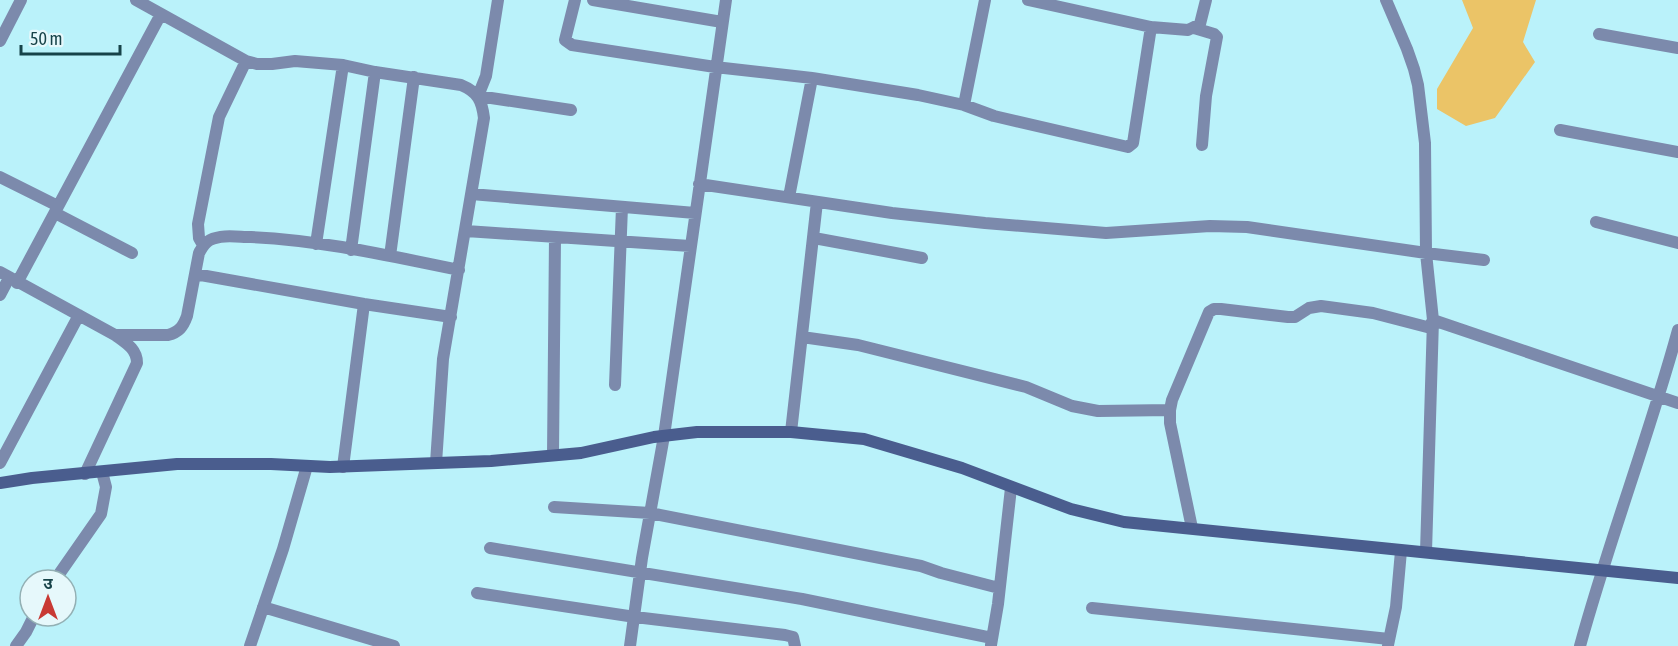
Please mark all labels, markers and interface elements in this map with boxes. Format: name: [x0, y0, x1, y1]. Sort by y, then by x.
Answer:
scale bar: [21, 18, 120, 56]
text: 50 m: [30, 28, 62, 49]
north arrow: [18, 568, 78, 628]
text: उ: [43, 574, 53, 592]

